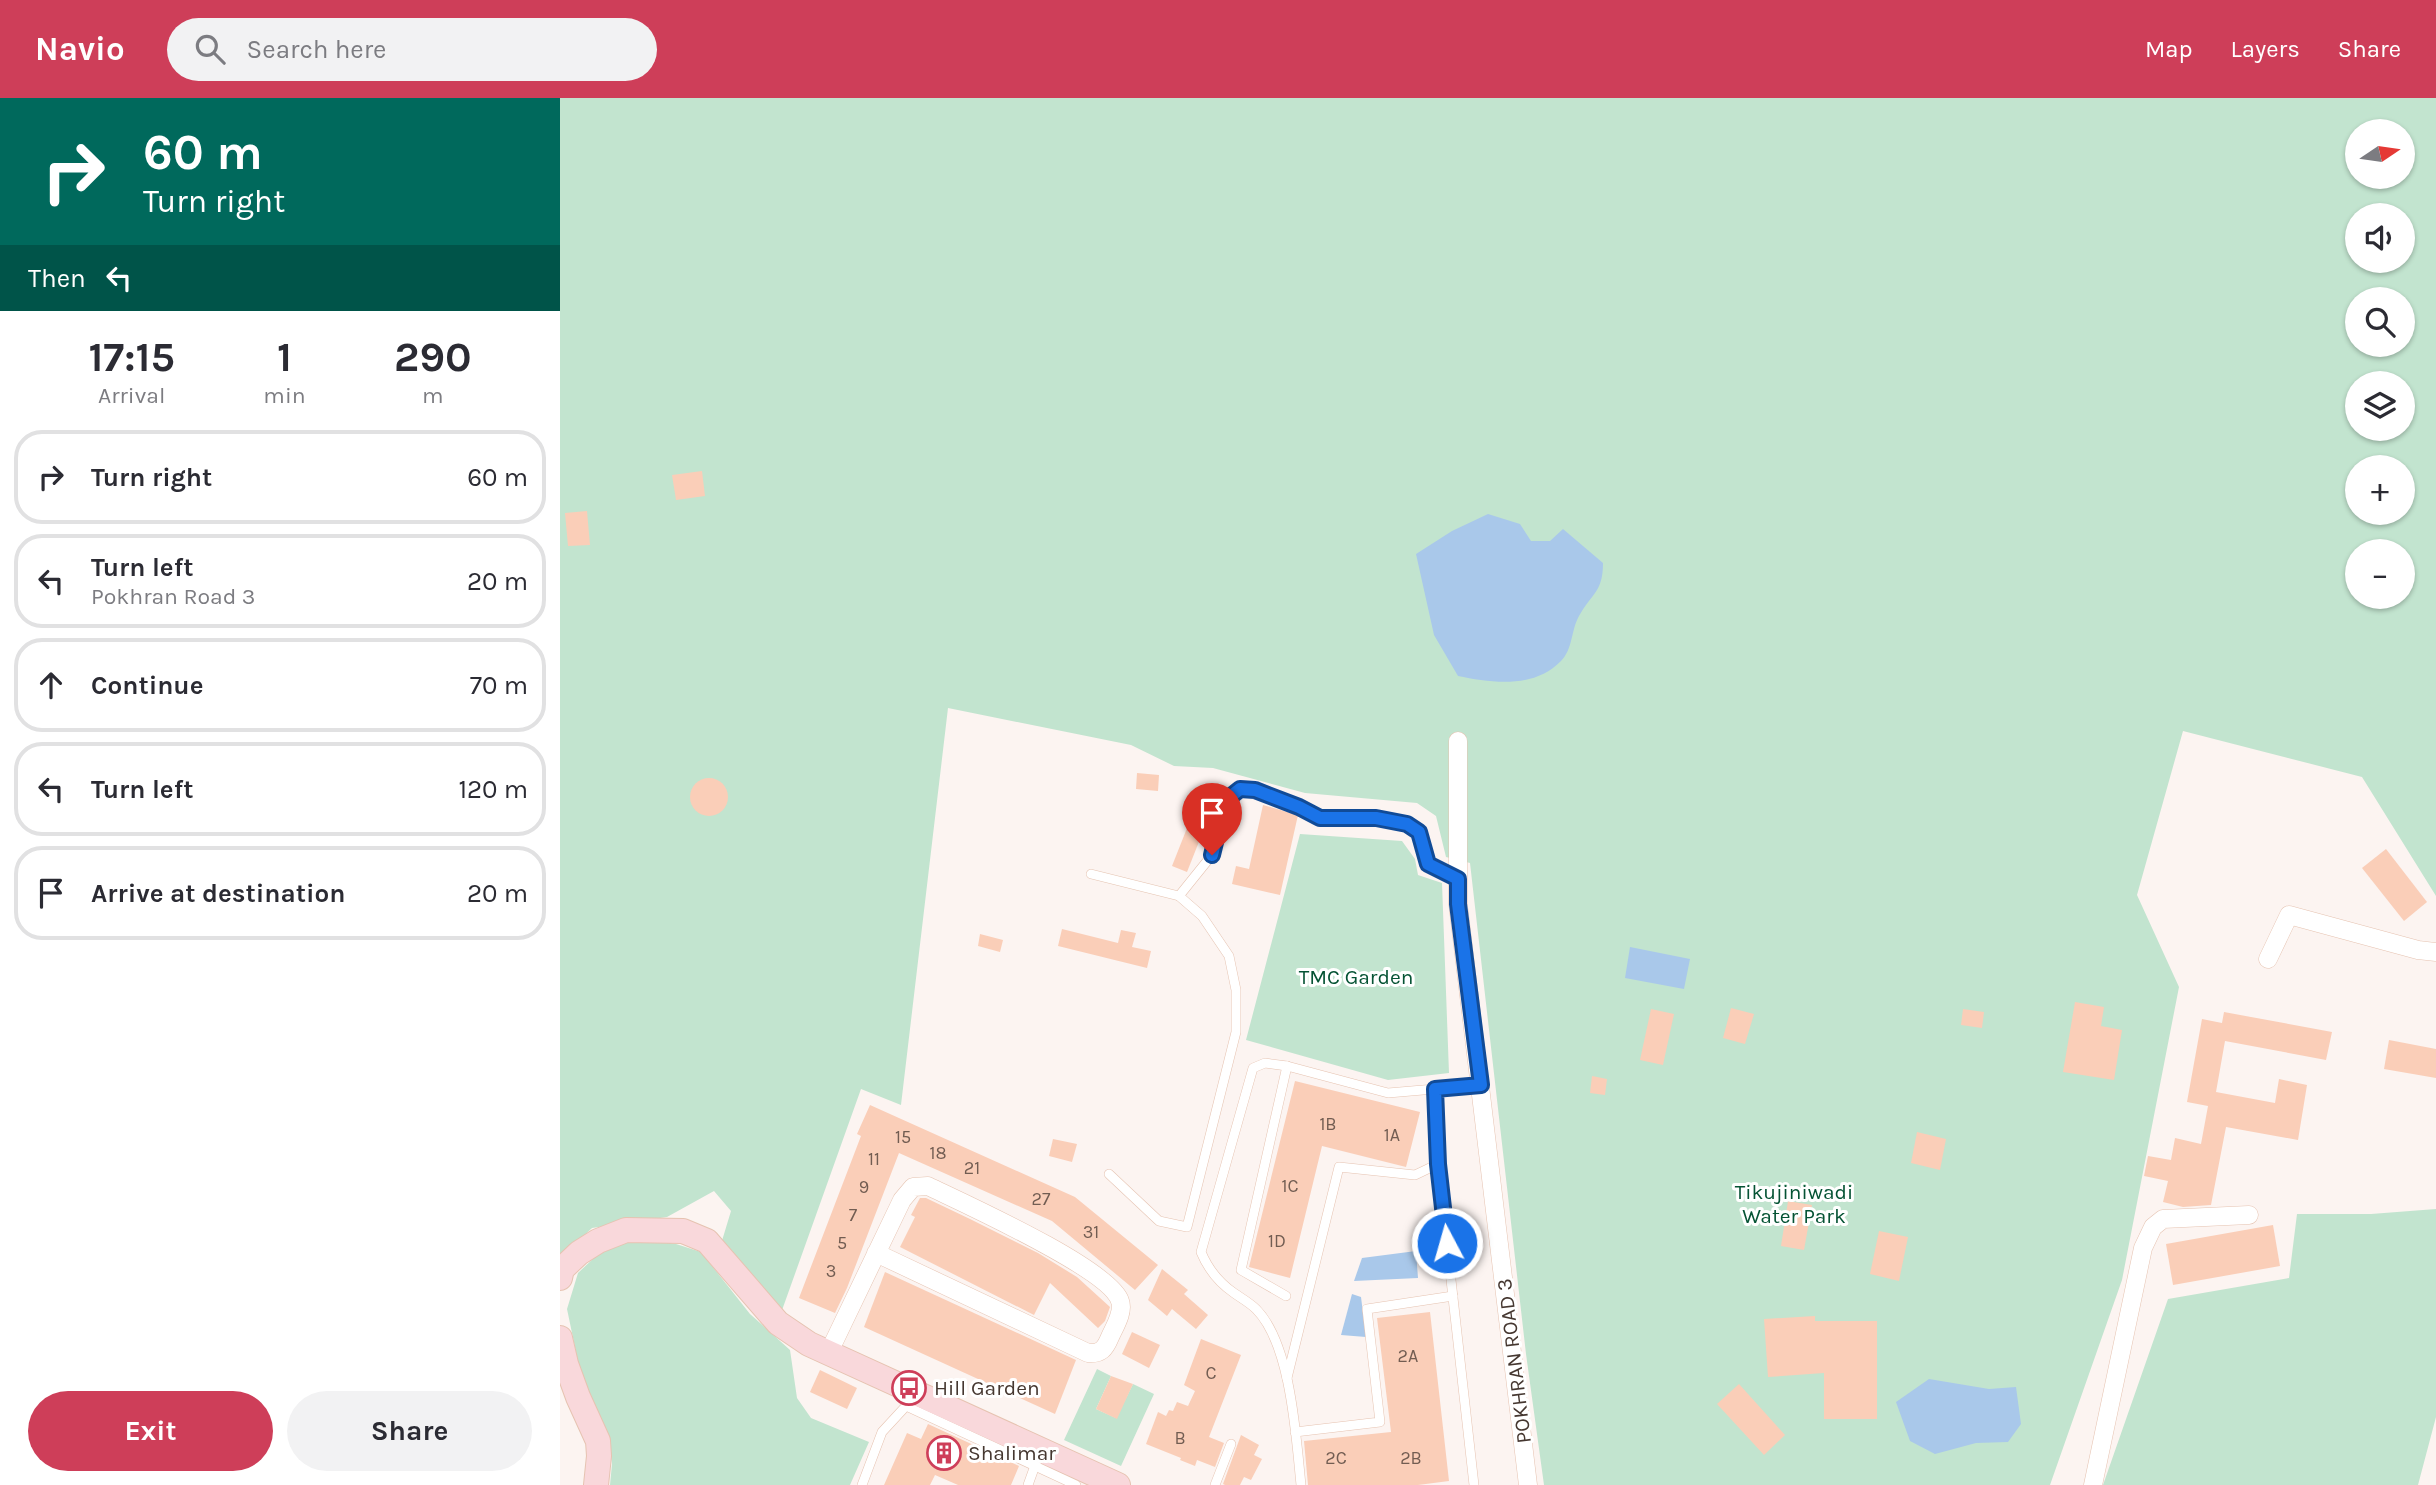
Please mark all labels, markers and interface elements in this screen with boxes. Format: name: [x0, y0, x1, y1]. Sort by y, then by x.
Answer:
search box: [167, 18, 657, 81]
text: Navio: [35, 30, 125, 68]
icon: search: [191, 30, 229, 68]
text: Search here: [247, 34, 386, 65]
text: Map: [2145, 35, 2193, 63]
text: Layers: [2231, 35, 2300, 63]
text: Share: [2338, 35, 2401, 63]
north arrow: [2345, 119, 2415, 189]
map controls: [2345, 119, 2415, 609]
text: 60 m: [143, 124, 263, 181]
icon: right: [28, 126, 119, 217]
text: Turn right: [143, 183, 285, 220]
button: sound: [2345, 203, 2415, 273]
icon: left: [100, 259, 138, 297]
text: Then: [28, 263, 86, 294]
button: search: [2345, 287, 2415, 357]
text: 17:15: [88, 332, 175, 382]
text: 1: [277, 332, 292, 382]
text: 290: [394, 332, 472, 382]
button: layers: [2345, 371, 2415, 441]
text: Arrival: [98, 382, 165, 409]
text: min: [263, 382, 306, 409]
text: m: [422, 382, 444, 409]
button: +: [2345, 455, 2415, 525]
icon: right: [32, 458, 70, 496]
text: Turn right: [91, 462, 212, 493]
text: 60 m: [467, 462, 528, 493]
button: −: [2345, 539, 2415, 609]
text: Turn left: [91, 552, 193, 583]
icon: left: [32, 562, 70, 600]
text: 20 m: [467, 566, 528, 597]
text: Pokhran Road 3: [91, 583, 255, 610]
icon: ahead: [32, 666, 70, 704]
text: Continue: [91, 670, 203, 701]
text: 70 m: [470, 670, 528, 701]
icon: left: [32, 770, 70, 808]
text: Turn left: [91, 774, 193, 805]
text: 120 m: [458, 774, 528, 805]
pin: [1182, 783, 1242, 855]
icon: arrive: [1193, 794, 1231, 832]
icon: arrive: [32, 874, 70, 912]
text: Arrive at destination: [91, 878, 345, 909]
text: 20 m: [467, 878, 528, 909]
park label: TMC Garden: [1299, 965, 1413, 989]
house number: 1B: [1319, 1113, 1337, 1135]
house number: 1A: [1384, 1124, 1400, 1146]
house number: 15: [895, 1126, 911, 1148]
house number: 18: [929, 1142, 947, 1164]
house number: 11: [868, 1148, 880, 1170]
house number: 21: [964, 1157, 980, 1179]
house number: 1C: [1282, 1175, 1298, 1197]
house number: 9: [859, 1176, 869, 1198]
park label: Tikujiniwadi Water Park: [1735, 1180, 1853, 1228]
house number: 27: [1032, 1188, 1051, 1210]
house number: 7: [849, 1204, 858, 1226]
position arrow: [1410, 1206, 1484, 1280]
house number: 31: [1083, 1221, 1099, 1243]
house number: 1D: [1268, 1230, 1286, 1252]
house number: 5: [837, 1232, 847, 1254]
house number: 3: [826, 1260, 836, 1282]
street label: POKHRAN ROAD 3: [1492, 1277, 1536, 1445]
house number: 2A: [1398, 1345, 1418, 1367]
house number: C: [1205, 1362, 1217, 1384]
bus stop icon: Hill Garden: [890, 1369, 928, 1407]
place label: Hill Garden: [934, 1376, 1040, 1400]
button: Exit: [28, 1391, 273, 1471]
button: Share: [287, 1391, 532, 1471]
house number: B: [1174, 1427, 1186, 1449]
building icon: Shalimar: [925, 1434, 963, 1472]
place label: Shalimar: [968, 1441, 1056, 1465]
house number: 2C: [1325, 1447, 1347, 1469]
house number: 2B: [1400, 1447, 1422, 1469]

